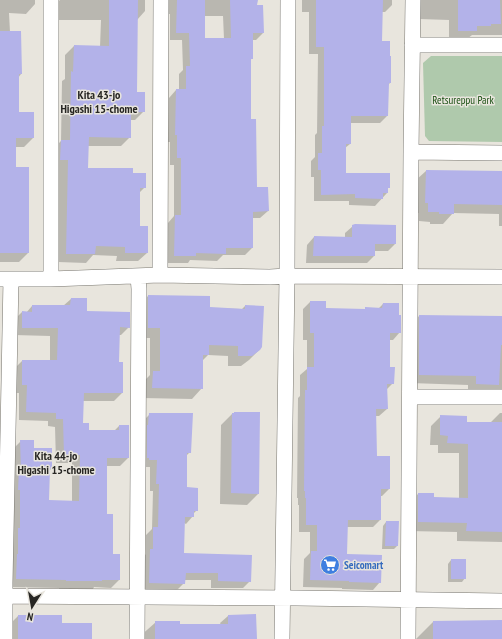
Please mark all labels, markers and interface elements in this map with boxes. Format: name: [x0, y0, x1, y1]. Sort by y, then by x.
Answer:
district label: Kita 43-jo Higashi 15-chome: [60, 87, 138, 116]
park label: Retsureppu Park: [432, 93, 494, 107]
district label: Kita 44-jo Higashi 15-chome: [17, 448, 95, 477]
supermarket icon: Seicomart: [319, 554, 341, 576]
place label: Seicomart: [344, 558, 384, 572]
north arrow: [12, 587, 52, 627]
text: N: [26, 609, 34, 624]

